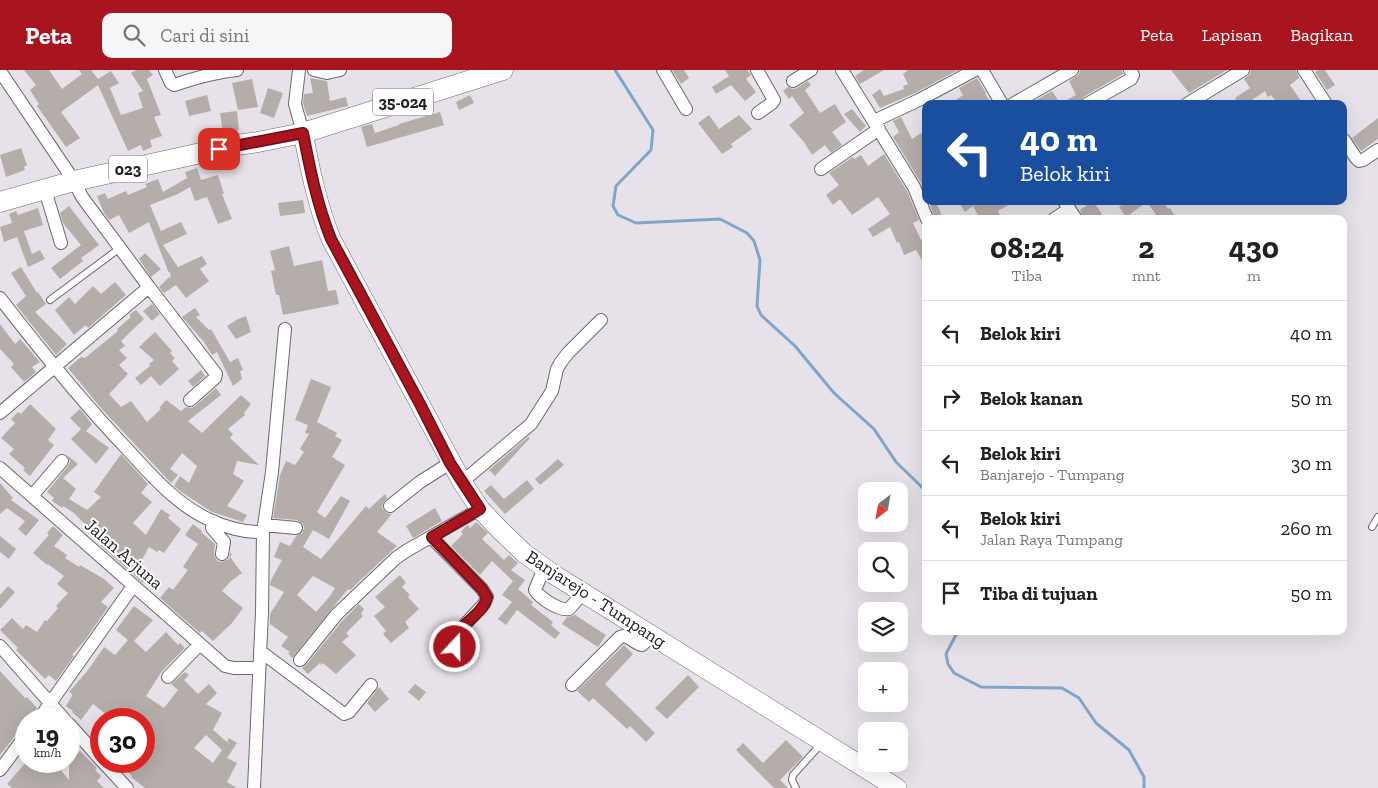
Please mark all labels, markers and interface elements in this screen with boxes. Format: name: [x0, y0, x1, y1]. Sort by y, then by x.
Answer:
search box: [102, 13, 452, 58]
text: Peta: [25, 21, 72, 50]
icon: search: [120, 21, 148, 49]
text: Cari di sini: [160, 24, 249, 47]
text: Peta: [1140, 24, 1174, 46]
text: Lapisan: [1202, 24, 1262, 46]
text: Bagikan: [1290, 24, 1353, 46]
road number: 35-024: [373, 88, 433, 116]
text: 40 m: [1020, 118, 1097, 160]
icon: left: [937, 120, 1002, 185]
pin: [198, 128, 240, 170]
icon: arrive: [205, 135, 233, 163]
road number: 023: [109, 156, 147, 182]
text: Belok kiri: [1020, 160, 1110, 187]
text: 08:24: [990, 230, 1064, 266]
text: 2: [1138, 230, 1154, 266]
text: 430: [1229, 230, 1279, 266]
text: Tiba: [1012, 266, 1042, 285]
text: mnt: [1132, 266, 1161, 285]
text: m: [1247, 266, 1261, 285]
icon: left: [937, 319, 965, 347]
text: Belok kiri: [980, 322, 1061, 345]
text: 40 m: [1290, 322, 1332, 345]
icon: right: [937, 384, 965, 412]
text: Belok kanan: [980, 387, 1083, 410]
text: 50 m: [1291, 387, 1332, 410]
text: Belok kiri: [980, 442, 1061, 465]
icon: left: [937, 449, 965, 477]
text: 30 m: [1291, 452, 1332, 475]
text: Banjarejo - Tumpang: [980, 465, 1125, 484]
north arrow: [858, 482, 908, 532]
map controls: [858, 482, 908, 772]
text: Belok kiri: [980, 507, 1061, 530]
street label: Jalan Arjuna: [80, 514, 168, 594]
icon: left: [937, 514, 965, 542]
text: 260 m: [1280, 517, 1332, 540]
text: Jalan Raya Tumpang: [980, 530, 1123, 549]
button: search: [858, 542, 908, 592]
street label: Banjarejo - Tumpang: [522, 546, 670, 653]
icon: arrive: [937, 579, 965, 607]
text: Tiba di tujuan: [980, 582, 1097, 605]
text: 50 m: [1291, 582, 1332, 605]
button: layers: [858, 602, 908, 652]
position arrow: [428, 620, 480, 672]
button: +: [858, 662, 908, 712]
speed limit sign: 30: [90, 708, 155, 773]
text: 19: [36, 719, 59, 749]
button: −: [858, 722, 908, 772]
text: km/h: [34, 746, 61, 760]

